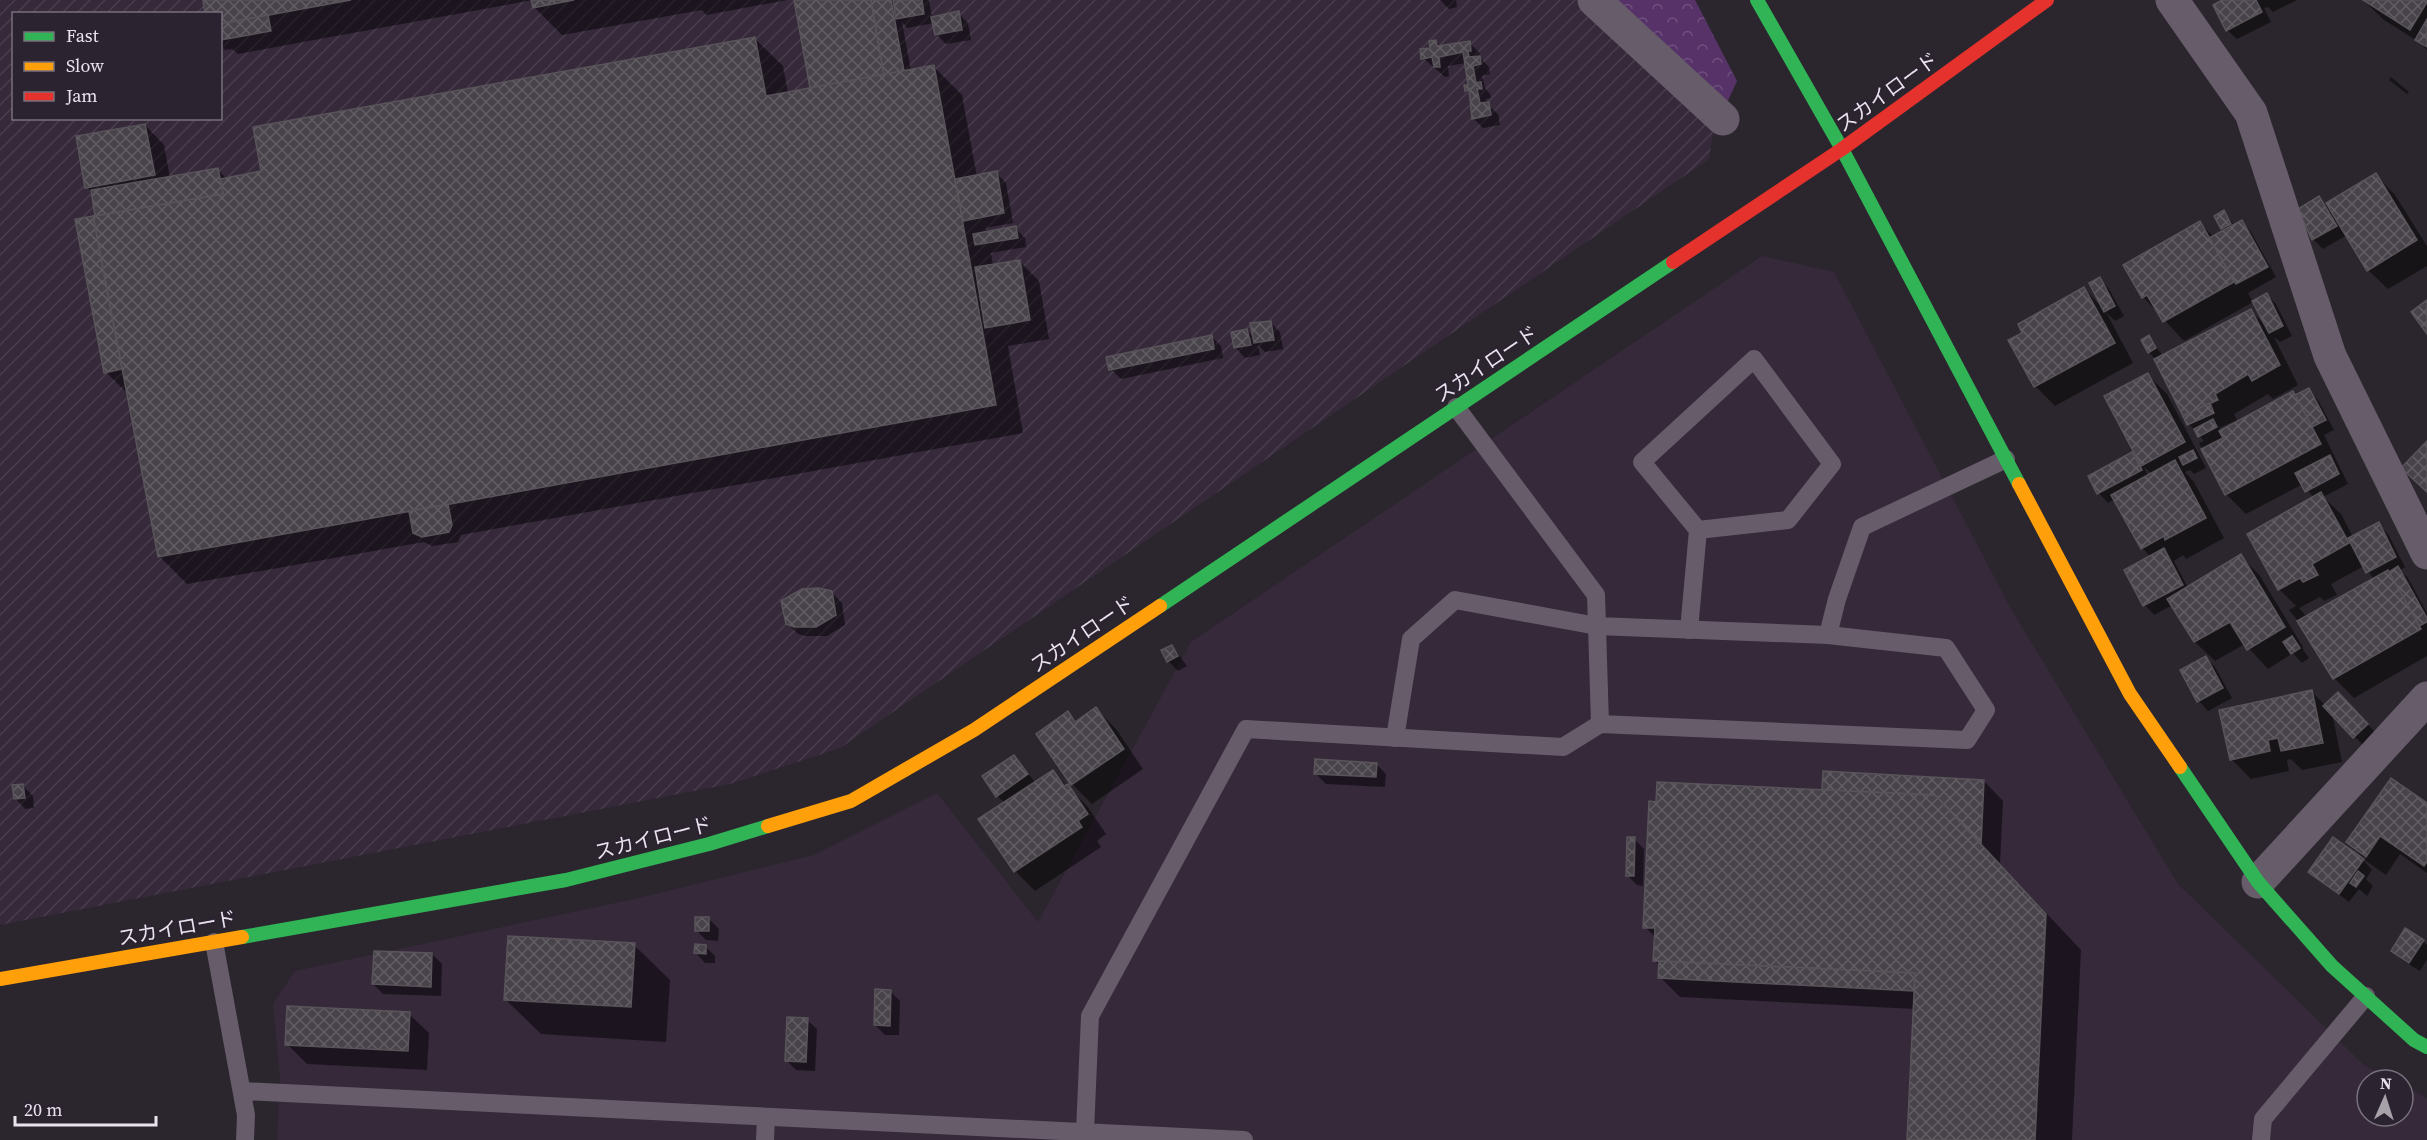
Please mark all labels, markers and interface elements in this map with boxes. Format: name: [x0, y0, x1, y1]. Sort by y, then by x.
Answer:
legend: [12, 12, 222, 120]
text: Fast: [66, 23, 99, 48]
street label: スカイロード: [1830, 45, 1944, 139]
text: Slow: [66, 53, 104, 78]
text: Jam: [65, 83, 98, 108]
street label: スカイロード: [1428, 319, 1544, 409]
street label: スカイロード: [1024, 589, 1140, 679]
street label: スカイロード: [591, 810, 715, 866]
street label: スカイロード: [115, 904, 239, 952]
north arrow: [2355, 1068, 2415, 1128]
text: N: [2379, 1072, 2393, 1094]
scale bar: [15, 1089, 156, 1127]
text: 20 m: [24, 1097, 62, 1122]

